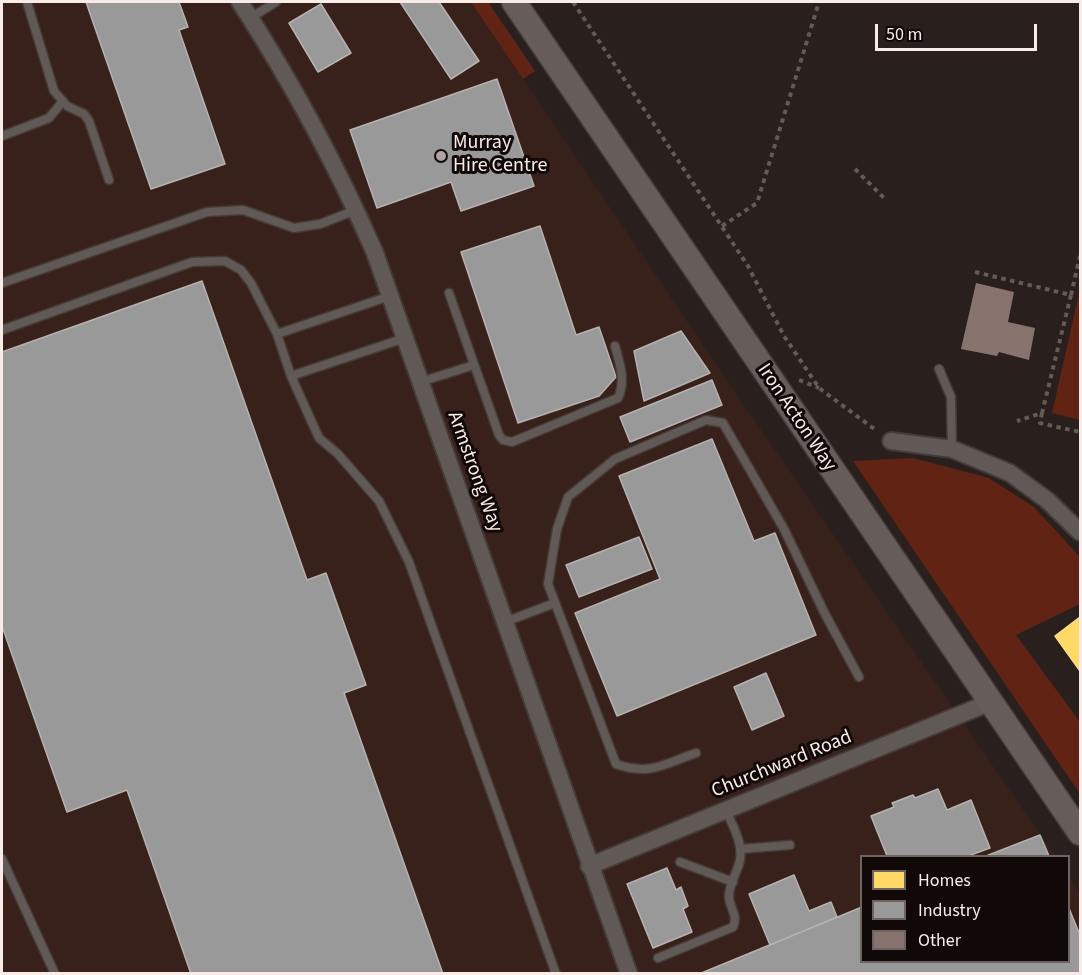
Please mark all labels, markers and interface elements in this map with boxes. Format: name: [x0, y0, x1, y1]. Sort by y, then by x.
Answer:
scale bar: [878, 12, 1040, 50]
text: 50 m: [886, 22, 922, 47]
place label: Murray Hire Centre: [453, 132, 547, 179]
marker: Murray Hire Centre: [434, 149, 448, 163]
street label: Iron Acton Way: [751, 360, 841, 476]
street label: Armstrong Way: [441, 408, 507, 536]
street label: Churchward Road: [708, 726, 856, 804]
legend: [860, 855, 1070, 963]
text: Homes: [918, 868, 971, 893]
text: Industry: [918, 898, 981, 923]
text: Other: [918, 928, 961, 953]

